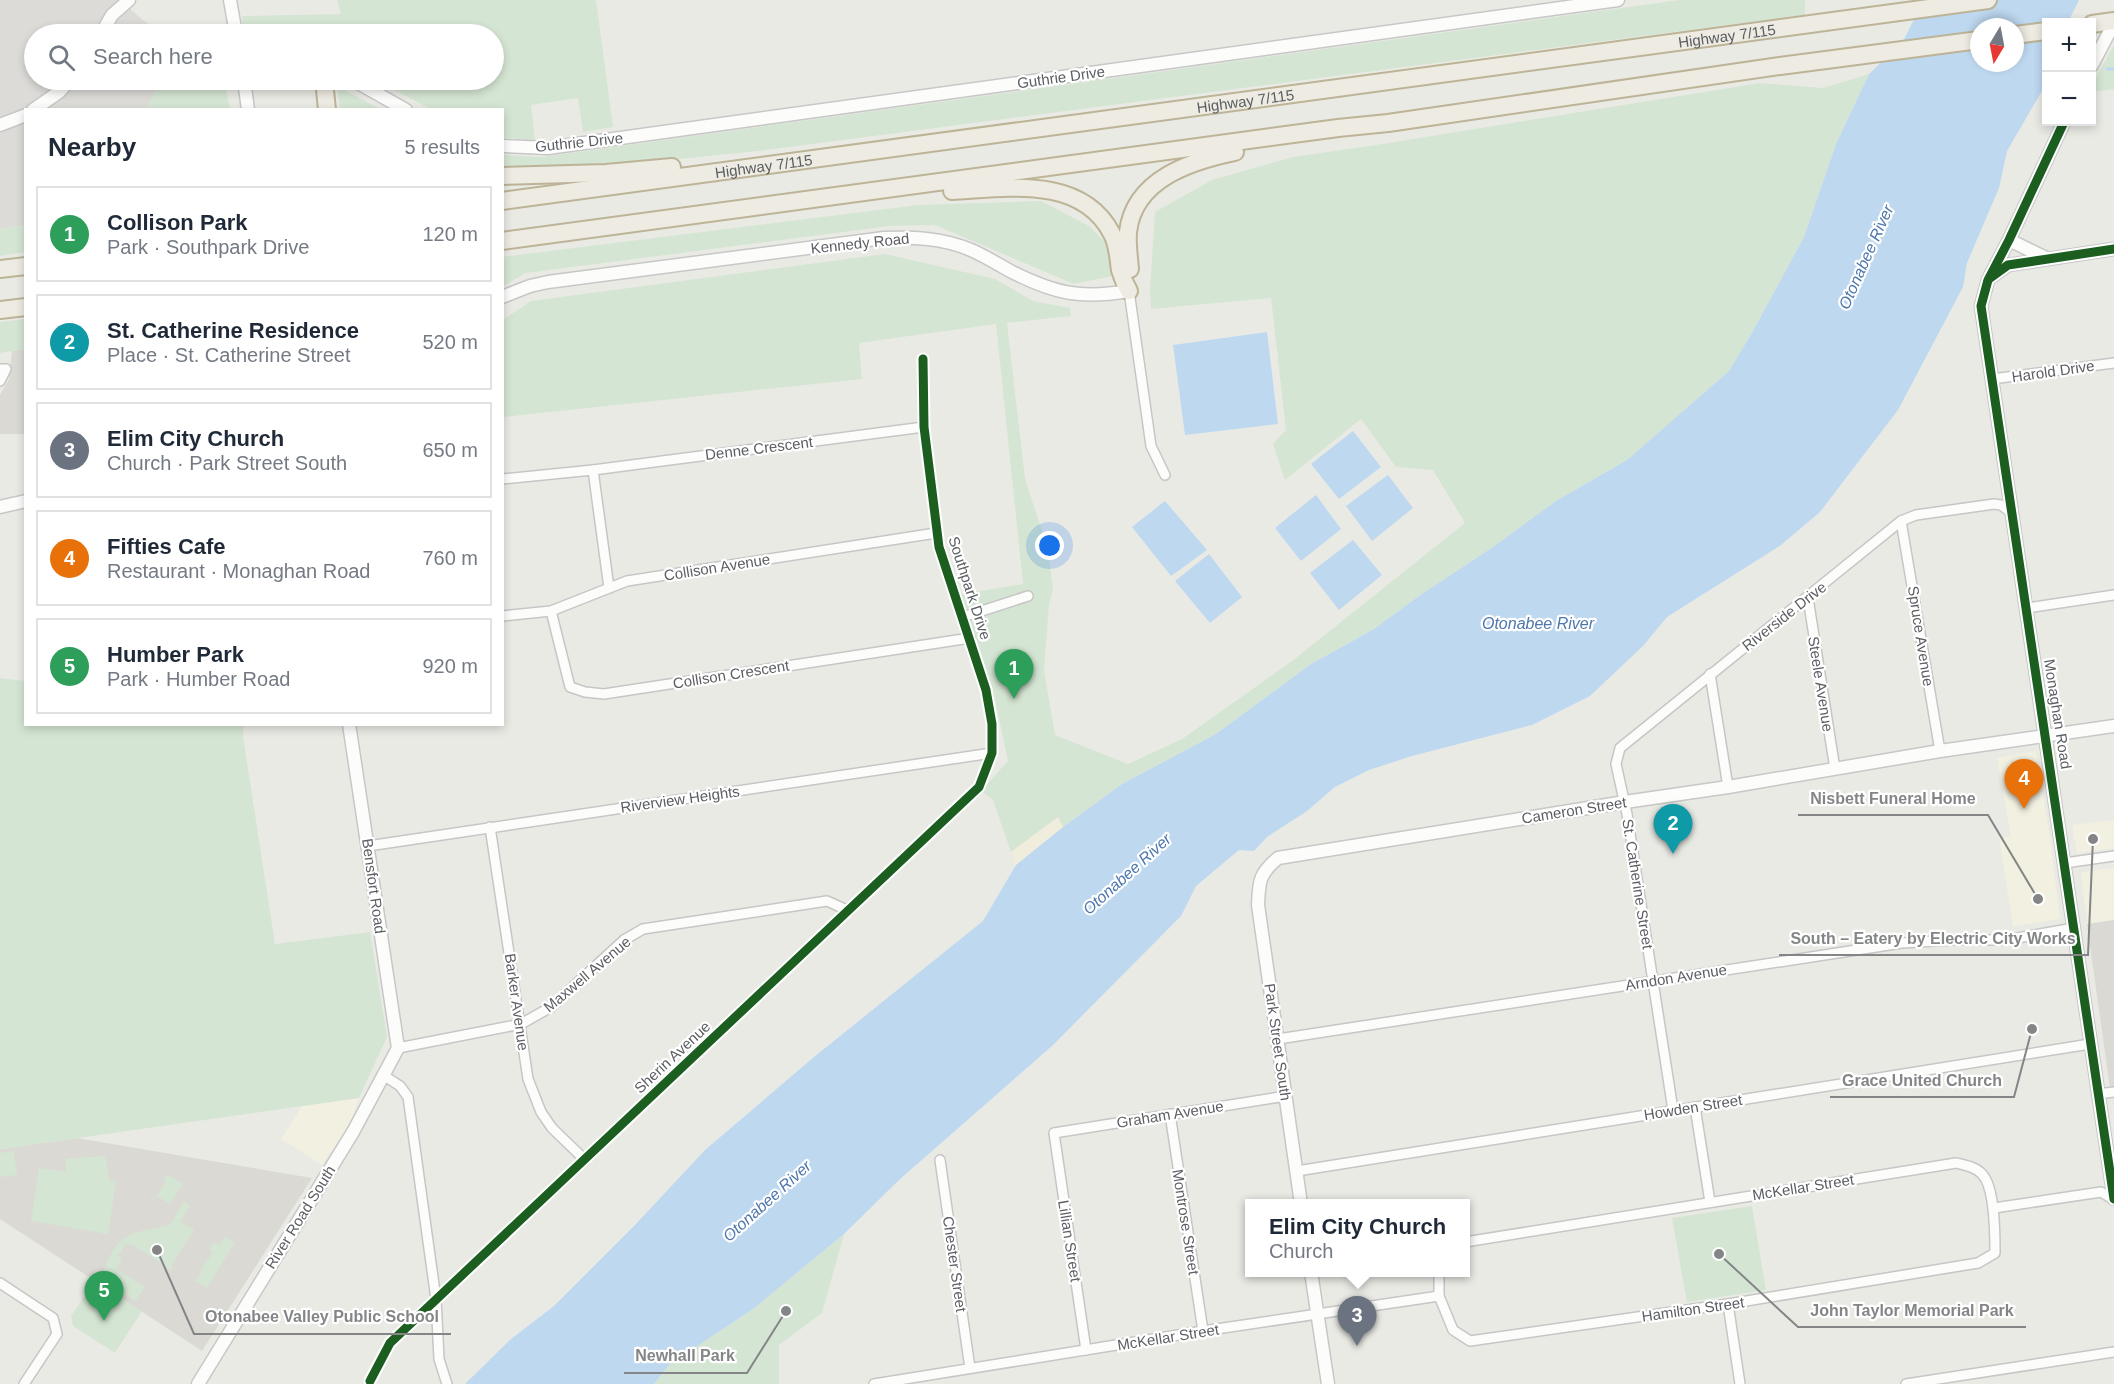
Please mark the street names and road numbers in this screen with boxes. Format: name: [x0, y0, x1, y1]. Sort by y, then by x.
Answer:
street label: Highway 7/115: [1677, 20, 1777, 50]
street label: Guthrie Drive: [1016, 62, 1106, 92]
street label: Highway 7/115: [1195, 85, 1295, 115]
street label: Guthrie Drive: [534, 129, 624, 155]
street label: Highway 7/115: [714, 151, 813, 181]
street label: Kennedy Road: [810, 229, 910, 257]
street label: Harold Drive: [2011, 357, 2095, 385]
street label: Denne Crescent: [704, 433, 815, 463]
street label: Southpark Drive: [945, 534, 995, 642]
street label: Collison Avenue: [663, 550, 771, 584]
street label: Riverside Drive: [1739, 578, 1829, 654]
street label: Spruce Avenue: [1905, 585, 1937, 687]
street label: Steele Avenue: [1805, 635, 1837, 733]
street label: Collison Crescent: [672, 656, 791, 692]
street label: Monaghan Road: [2041, 658, 2075, 770]
street label: Riverview Heights: [619, 782, 741, 816]
street label: Cameron Street: [1520, 793, 1628, 827]
street label: St. Catherine Street: [1619, 818, 1657, 951]
street label: Bensfort Road: [359, 837, 389, 935]
street label: Maxwell Avenue: [540, 933, 634, 1015]
street label: Barker Avenue: [502, 952, 532, 1052]
street label: Arndon Avenue: [1624, 961, 1728, 993]
street label: Park Street South: [1261, 982, 1295, 1102]
street label: Sherin Avenue: [631, 1018, 713, 1096]
street label: Howden Street: [1643, 1091, 1744, 1123]
street label: Graham Avenue: [1115, 1097, 1225, 1131]
street label: River Road South: [261, 1162, 339, 1272]
street label: Montrose Street: [1169, 1168, 1203, 1277]
street label: McKellar Street: [1751, 1170, 1856, 1203]
street label: Lillian Street: [1055, 1199, 1085, 1284]
street label: Chester Street: [940, 1215, 970, 1314]
street label: Hamilton Street: [1641, 1293, 1746, 1325]
street label: McKellar Street: [1116, 1320, 1221, 1353]

